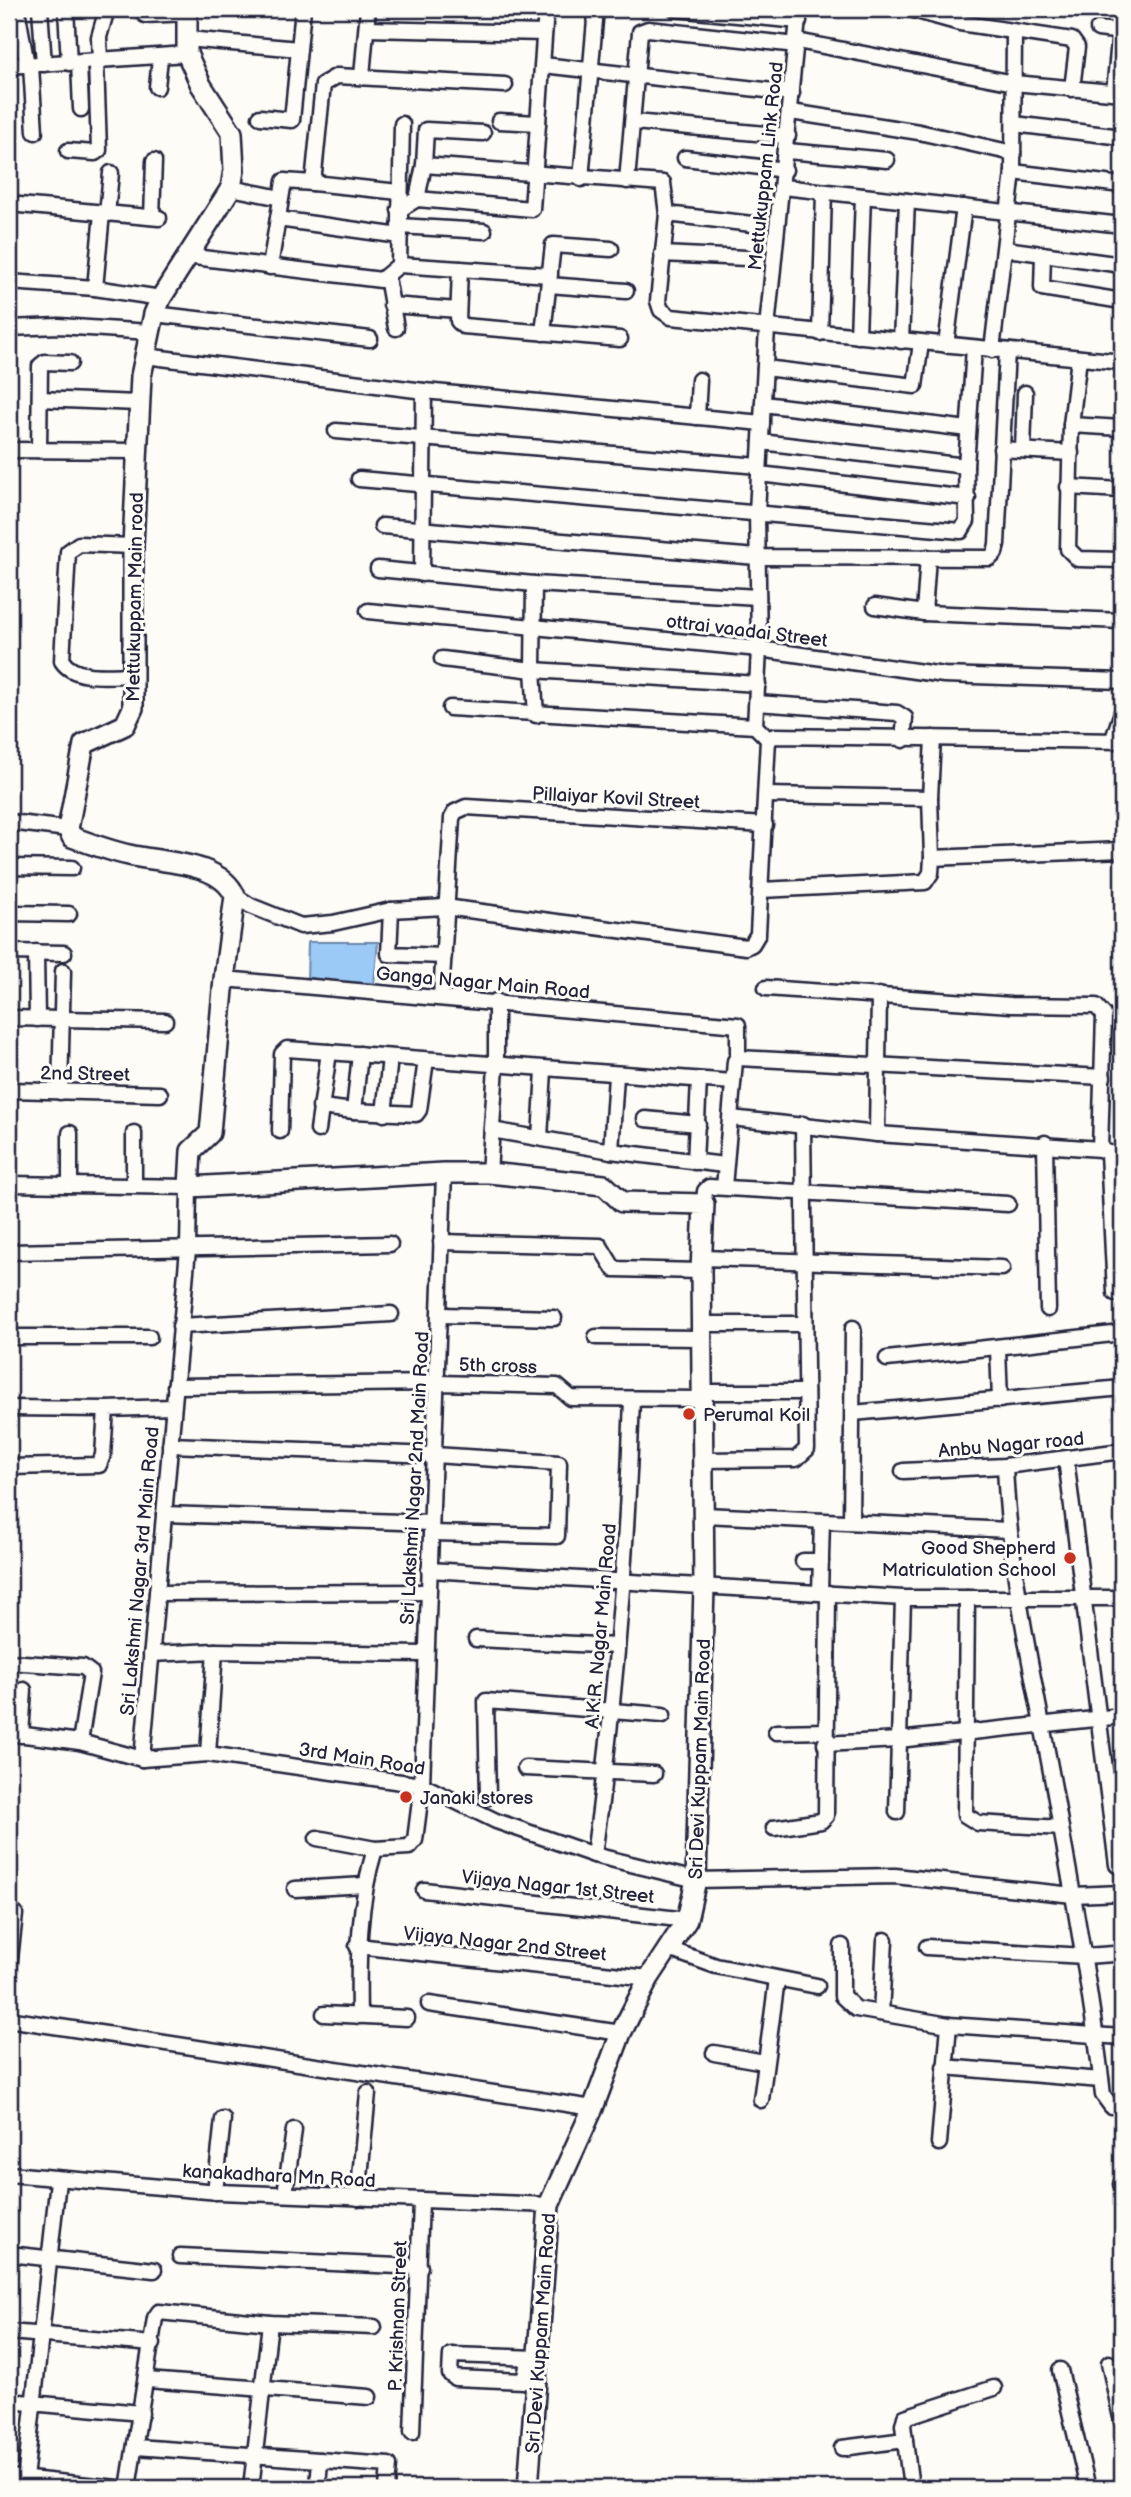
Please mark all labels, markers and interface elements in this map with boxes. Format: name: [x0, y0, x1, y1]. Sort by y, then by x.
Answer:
street label: Mettukuppam Link Road: [744, 61, 789, 272]
street label: Mettukuppam Main road: [122, 492, 149, 702]
street label: ottrai vaadai Street: [665, 610, 829, 653]
street label: Pillaiyar Kovil Street: [531, 783, 701, 814]
street label: Ganga Nagar Main Road: [375, 963, 591, 1004]
street label: 2nd Street: [40, 1062, 130, 1087]
street label: Sri Lakshmi Nagar 2nd Main Road: [396, 1331, 435, 1625]
street label: 5th cross: [458, 1354, 538, 1379]
place label: Perumal Koil: [703, 1404, 810, 1427]
marker: Perumal Koil: [681, 1406, 697, 1422]
street label: Sri Lakshmi Nagar 3rd Main Road: [116, 1426, 165, 1717]
street label: Anbu Nagar road: [937, 1428, 1085, 1463]
street label: A.K.R. Nagar Main Road: [581, 1523, 622, 1730]
place label: Good Shepherd Matriculation School: [882, 1537, 1056, 1582]
marker: Good Shepherd Matriculation School: [1062, 1550, 1078, 1566]
street label: Sri Devi Kuppam Main Road: [685, 1638, 716, 1880]
street label: 3rd Main Road: [297, 1738, 427, 1781]
place label: Janaki stores: [420, 1787, 533, 1810]
marker: Janaki stores: [398, 1789, 414, 1805]
street label: Vijaya Nagar 1st Street: [460, 1866, 656, 1909]
street label: Vijaya Nagar 2nd Street: [402, 1922, 608, 1967]
street label: kanakadhara Mn Road: [182, 2160, 376, 2193]
street label: Sri Devi Kuppam Main Road: [522, 2212, 561, 2454]
street label: P. Krishnan Street: [384, 2240, 413, 2392]

